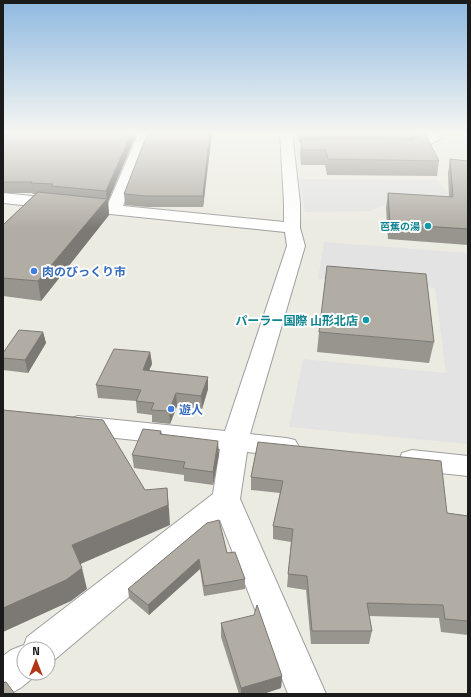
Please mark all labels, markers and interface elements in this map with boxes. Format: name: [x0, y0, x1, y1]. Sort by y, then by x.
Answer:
place label: 芭蕉の湯: [380, 219, 420, 234]
marker: 芭蕉の湯: [423, 221, 433, 231]
place label: 肉のびっくり市: [42, 262, 126, 281]
marker: 肉のびっくり市: [29, 266, 39, 276]
place label: パーラー国際 山形北店: [235, 311, 358, 330]
marker: パーラー国際 山形北店: [361, 315, 371, 325]
place label: 遊人: [179, 400, 203, 419]
marker: 遊人: [166, 404, 176, 414]
north arrow: [16, 641, 56, 681]
text: N: [32, 643, 40, 659]

